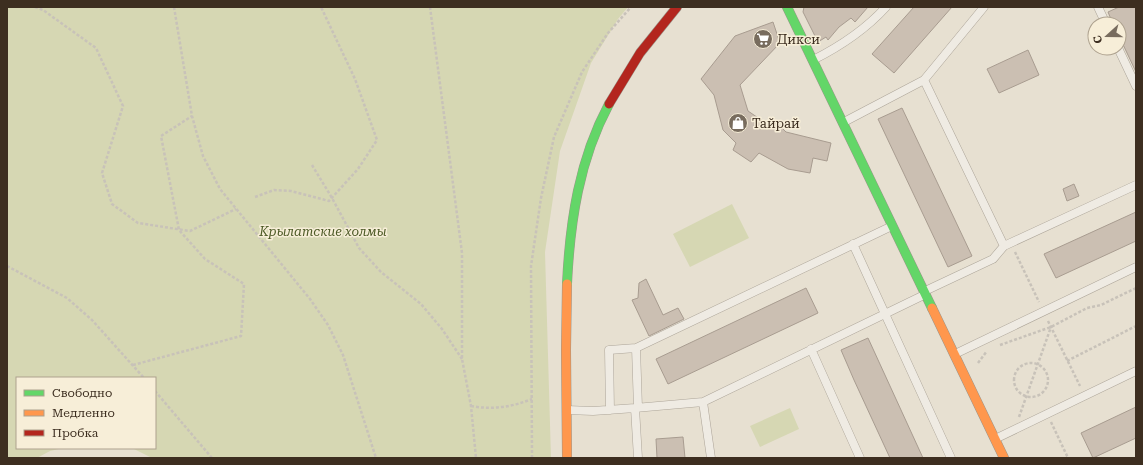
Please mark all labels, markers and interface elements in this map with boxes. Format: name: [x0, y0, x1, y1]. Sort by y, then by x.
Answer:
north arrow: [1087, 16, 1127, 56]
supermarket icon: Дикси: [752, 28, 774, 50]
place label: Дикси: [777, 32, 820, 47]
text: С: [1091, 33, 1106, 45]
shop icon: Тайрай: [727, 112, 749, 134]
place label: Тайрай: [752, 116, 800, 131]
park label: Крылатские холмы: [258, 224, 387, 239]
legend: [16, 377, 156, 449]
text: Свободно: [52, 386, 112, 400]
text: Медленно: [52, 406, 115, 420]
text: Пробка: [52, 426, 99, 440]

